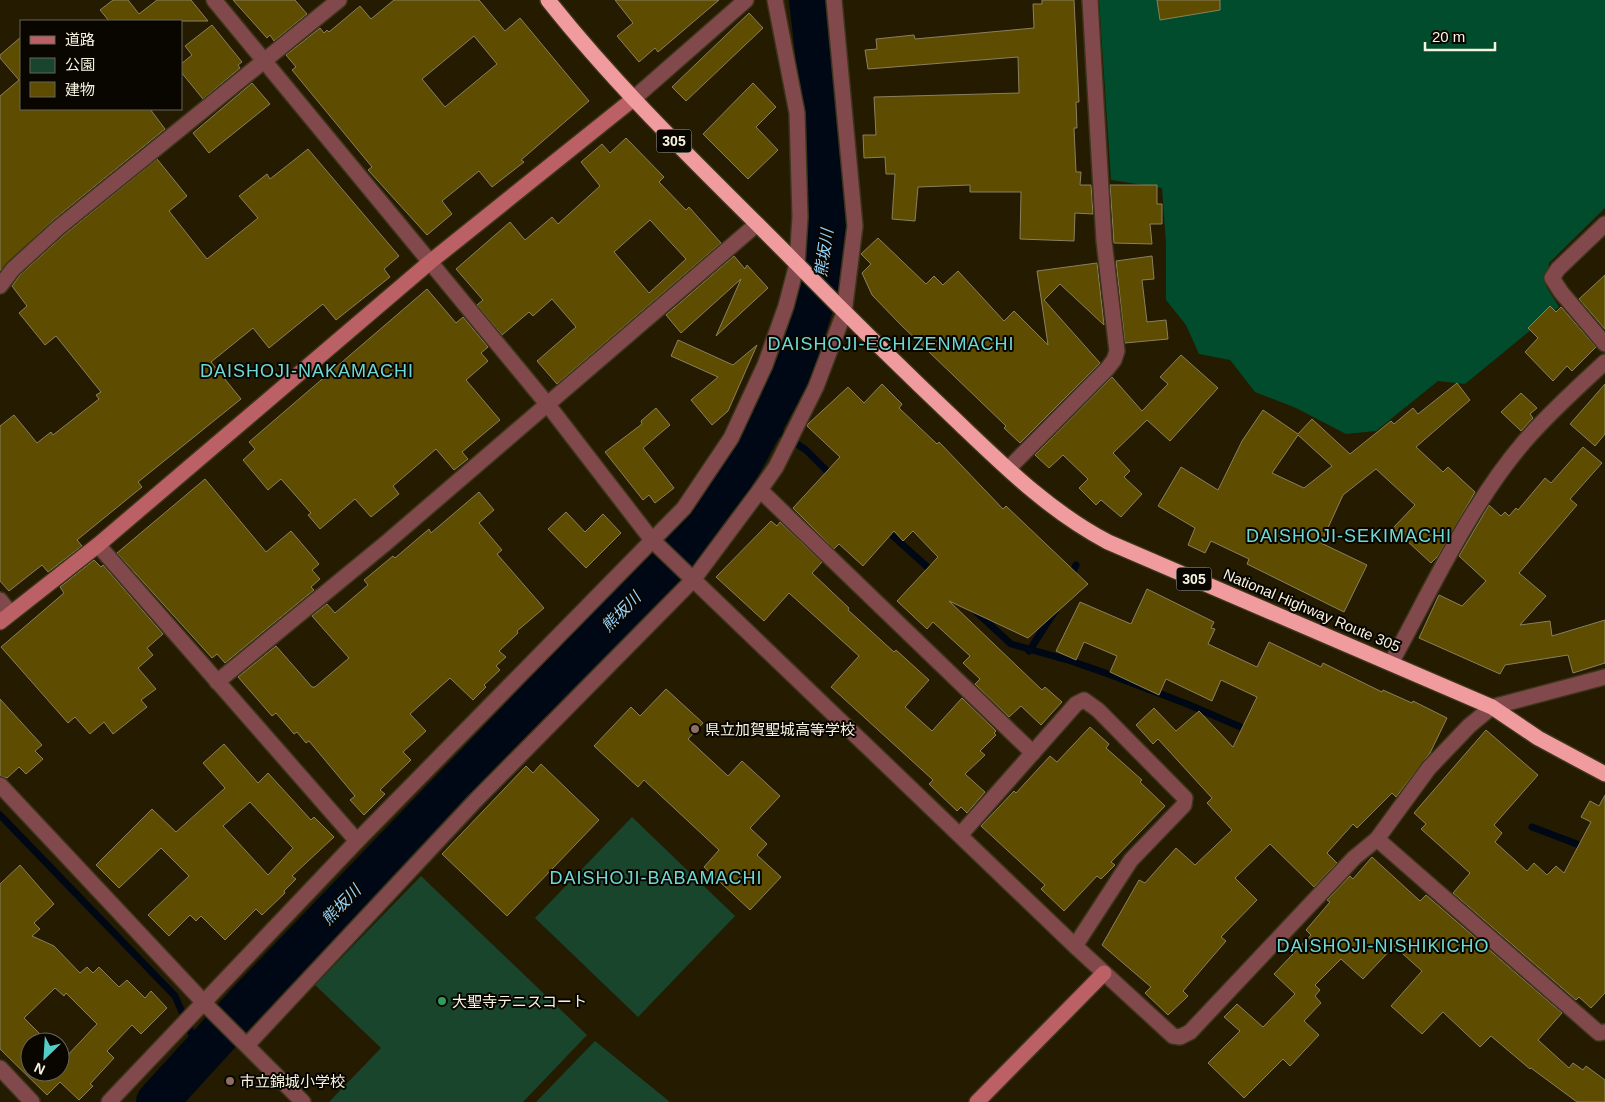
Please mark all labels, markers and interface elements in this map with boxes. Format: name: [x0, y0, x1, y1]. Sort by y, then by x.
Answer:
legend: [20, 20, 182, 110]
scale bar: [1425, 20, 1495, 52]
text: 20 m: [1432, 28, 1465, 45]
text: 道路: [65, 31, 95, 48]
text: 公園: [65, 56, 95, 73]
text: 建物: [65, 81, 95, 98]
road number: 305: [656, 130, 692, 152]
water label: 熊坂川: [812, 226, 836, 278]
district label: DAISHOJI-ECHIZENMACHI: [767, 334, 1015, 354]
district label: DAISHOJI-NAKAMACHI: [200, 361, 414, 381]
district label: DAISHOJI-SEKIMACHI: [1246, 526, 1452, 546]
street label: National Highway Route 305: [1221, 565, 1403, 655]
road number: 305: [1176, 568, 1212, 590]
water label: 熊坂川: [598, 587, 645, 635]
place label: 県立加賀聖城高等学校: [705, 721, 855, 738]
marker: 県立加賀聖城高等学校: [689, 723, 701, 735]
district label: DAISHOJI-BABAMACHI: [549, 868, 763, 888]
water label: 熊坂川: [318, 880, 365, 928]
district label: DAISHOJI-NISHIKICHO: [1276, 936, 1490, 956]
place label: 大聖寺テニスコート: [452, 993, 587, 1010]
marker: 大聖寺テニスコート: [436, 995, 448, 1007]
north arrow: [20, 1032, 70, 1082]
text: N: [32, 1059, 47, 1078]
place label: 市立錦城小学校: [240, 1073, 345, 1090]
marker: 市立錦城小学校: [224, 1075, 236, 1087]

